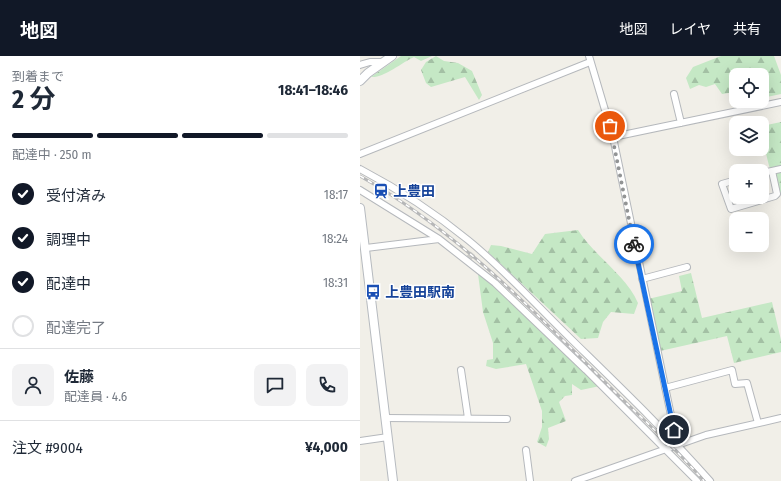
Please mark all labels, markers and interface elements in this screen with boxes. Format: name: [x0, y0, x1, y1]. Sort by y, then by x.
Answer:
text: 地図: [20, 19, 58, 42]
text: 地図: [619, 21, 647, 38]
text: レイヤ: [669, 21, 711, 38]
text: 共有: [733, 21, 761, 38]
map controls: [729, 68, 769, 252]
button: locate: [729, 68, 769, 108]
text: 到着まで: [12, 69, 64, 84]
text: 18:41–18:46: [278, 81, 348, 99]
text: 2 分: [12, 84, 55, 115]
pin: [593, 109, 627, 143]
icon: bag: [599, 115, 621, 137]
button: layers: [729, 116, 769, 156]
text: 配達中 · 250 m: [12, 147, 91, 162]
button: +: [729, 164, 769, 204]
station icon: 上豊田: [372, 182, 390, 200]
icon: check: [12, 183, 34, 205]
place label: 上豊田: [393, 183, 435, 200]
text: 受付済み: [46, 187, 106, 205]
text: 18:17: [324, 187, 348, 202]
button: −: [729, 212, 769, 252]
courier: [614, 224, 654, 264]
icon: check: [12, 227, 34, 249]
text: 調理中: [46, 231, 91, 249]
text: 18:24: [322, 231, 348, 246]
icon: bike: [623, 233, 645, 255]
icon: check: [12, 271, 34, 293]
text: 配達中: [46, 275, 91, 293]
text: 18:31: [323, 275, 348, 290]
bus stop icon: 上豊田駅南: [364, 283, 382, 301]
place label: 上豊田駅南: [385, 284, 455, 301]
text: 配達完了: [46, 319, 106, 337]
button: person: [12, 364, 54, 406]
button: chat: [254, 364, 296, 406]
button: phone: [306, 364, 348, 406]
text: 佐藤: [64, 368, 94, 386]
text: 配達員 · 4.6: [64, 389, 127, 404]
pin: [657, 413, 691, 447]
icon: home: [663, 419, 685, 441]
text: ¥4,000: [305, 438, 348, 456]
text: 注文 #9004: [12, 439, 83, 457]

